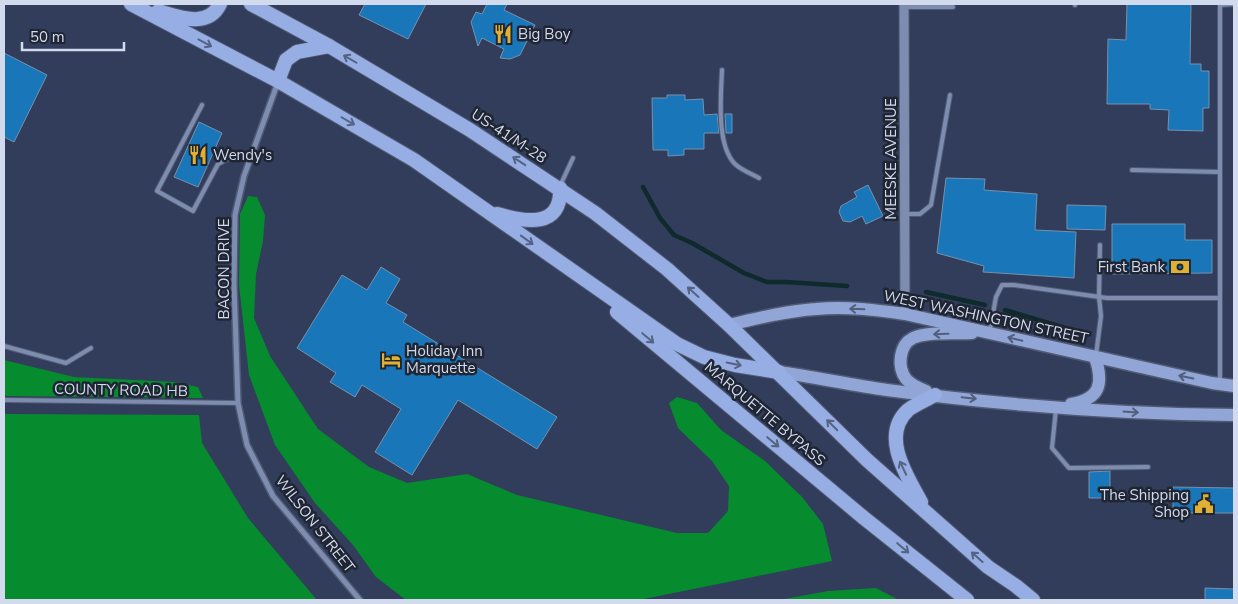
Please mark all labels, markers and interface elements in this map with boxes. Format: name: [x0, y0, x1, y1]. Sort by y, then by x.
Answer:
scale bar: [22, 20, 125, 52]
restaurant icon: Big Boy: [492, 23, 514, 45]
place label: Big Boy: [518, 24, 571, 44]
text: 50 m: [30, 27, 65, 47]
one-way arrow: [197, 39, 212, 48]
one-way arrow: [344, 53, 358, 63]
street label: MEESKE AVENUE: [881, 98, 901, 220]
street label: US-41/M-28: [468, 104, 550, 168]
one-way arrow: [340, 116, 354, 126]
restaurant icon: Wendy's: [187, 144, 209, 166]
place label: Wendy's: [213, 145, 272, 165]
one-way arrow: [512, 156, 526, 166]
street label: BACON DRIVE: [214, 218, 234, 320]
one-way arrow: [519, 235, 533, 245]
bank icon: First Bank: [1169, 256, 1191, 278]
place label: First Bank: [1098, 257, 1165, 277]
street label: WEST WASHINGTON STREET: [882, 285, 1090, 349]
one-way arrow: [686, 286, 699, 298]
one-way arrow: [849, 304, 865, 313]
one-way arrow: [933, 330, 949, 339]
one-way arrow: [641, 333, 654, 344]
one-way arrow: [1008, 333, 1024, 343]
place label: Holiday Inn Marquette: [406, 341, 483, 378]
hotel icon: Holiday Inn Marquette: [380, 349, 402, 371]
street label: MARQUETTE BYPASS: [700, 357, 830, 471]
one-way arrow: [726, 360, 742, 369]
one-way arrow: [1179, 372, 1195, 381]
street label: COUNTY ROAD HB: [54, 379, 188, 401]
one-way arrow: [961, 393, 977, 403]
one-way arrow: [1123, 407, 1139, 417]
one-way arrow: [826, 419, 839, 431]
one-way arrow: [766, 436, 779, 447]
one-way arrow: [898, 461, 908, 476]
street label: WILSON STREET: [271, 471, 359, 577]
place label: The Shipping Shop: [1100, 485, 1189, 522]
public building icon: The Shipping Shop: [1193, 493, 1215, 515]
one-way arrow: [896, 542, 909, 553]
one-way arrow: [970, 551, 983, 563]

